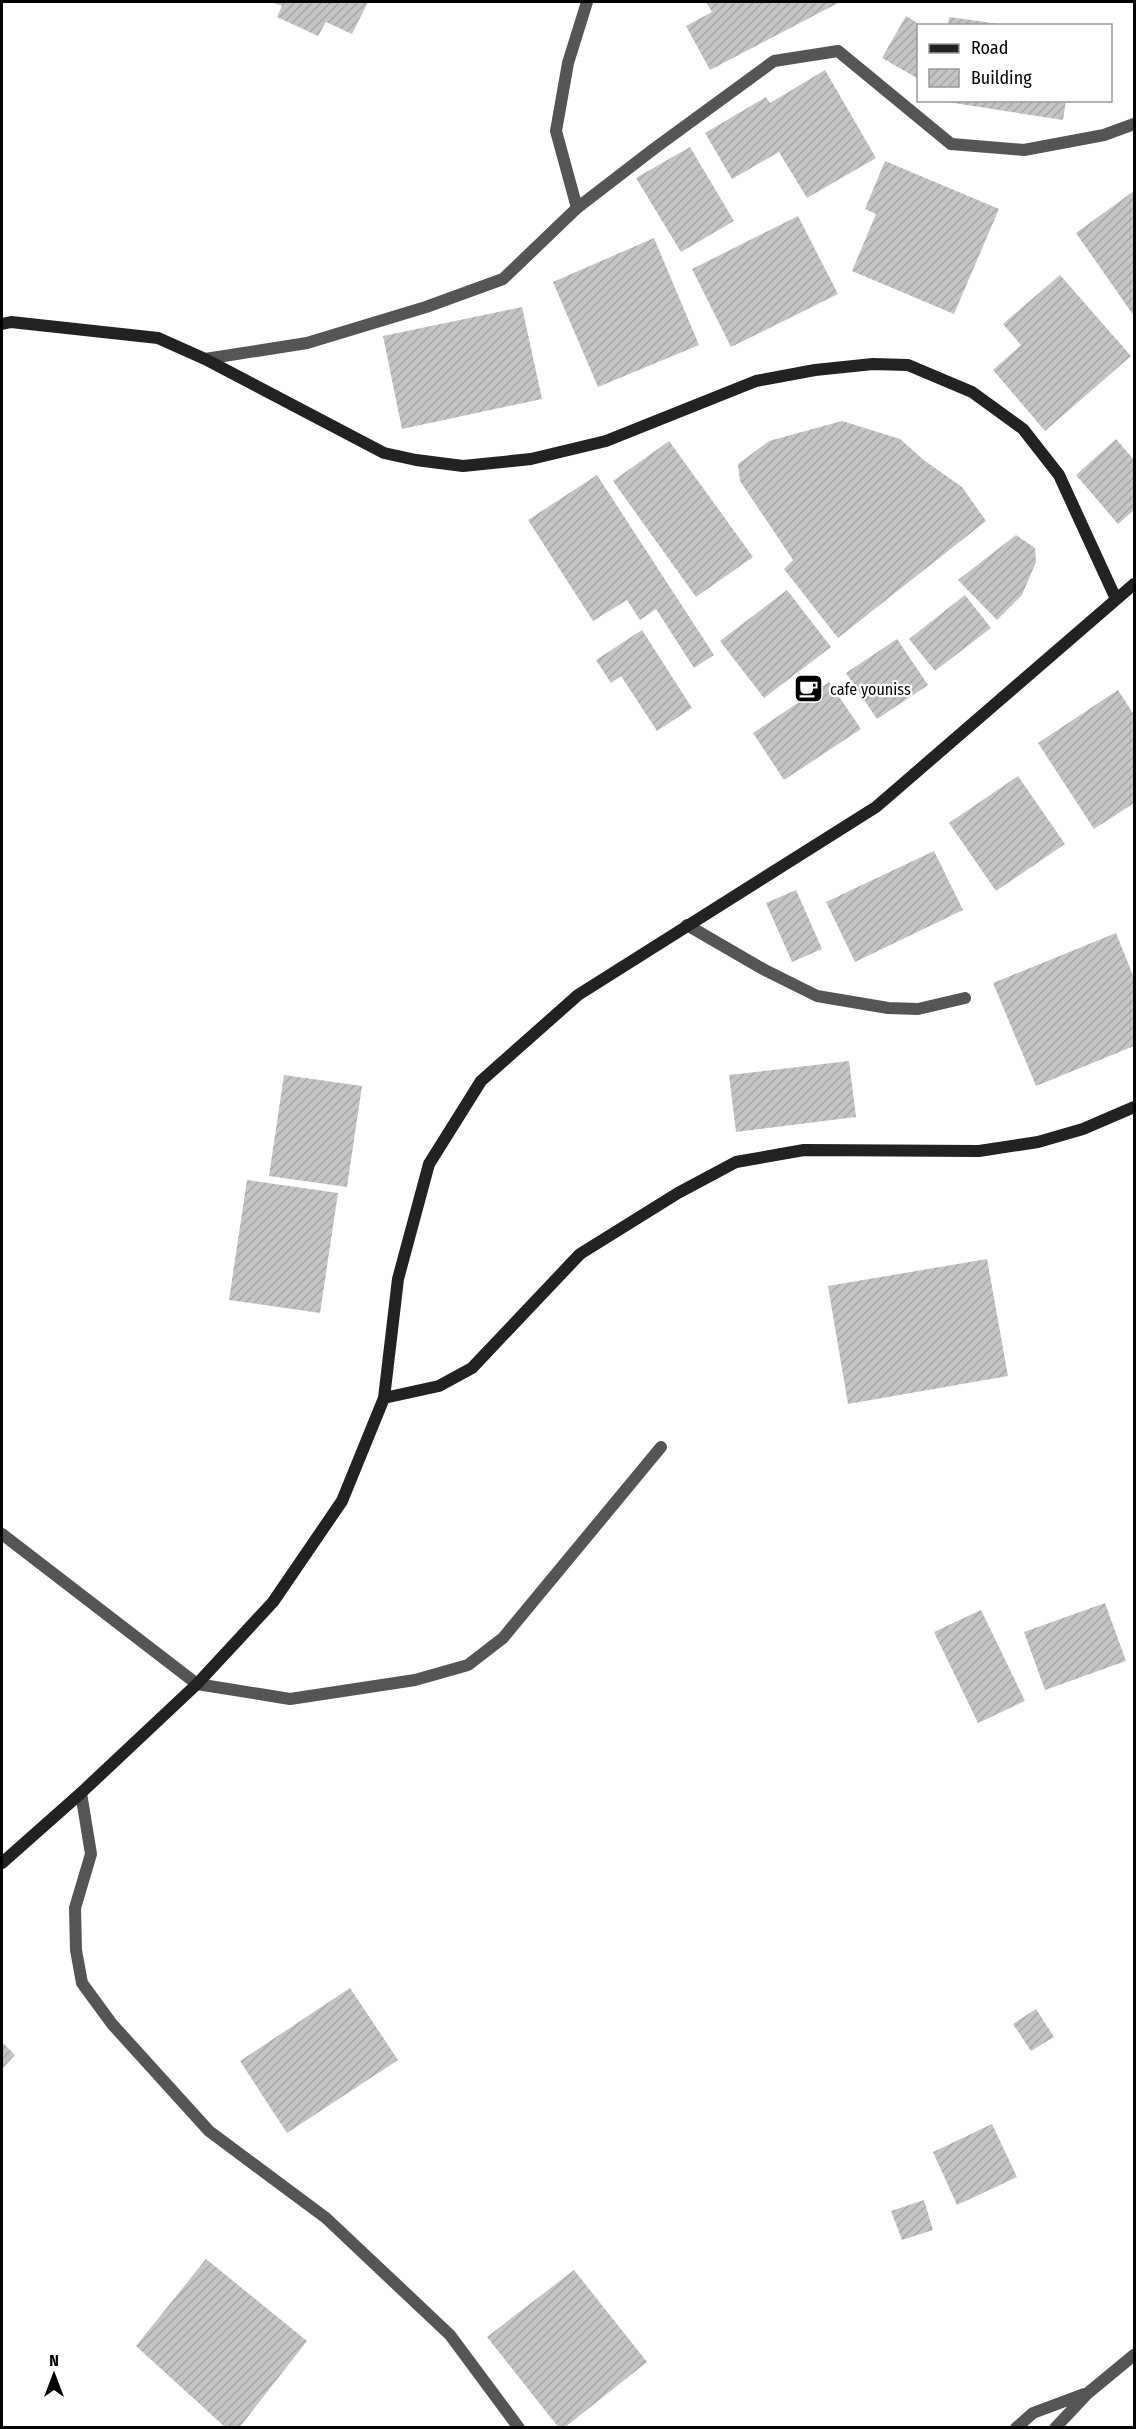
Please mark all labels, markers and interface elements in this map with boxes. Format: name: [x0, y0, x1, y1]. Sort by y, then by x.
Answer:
legend: [917, 24, 1112, 102]
text: Road: [971, 37, 1008, 59]
text: Building: [971, 67, 1032, 89]
cafe icon: cafe youniss: [793, 673, 825, 705]
place label: cafe youniss: [830, 680, 911, 699]
north arrow: [24, 2345, 84, 2405]
text: N: [49, 2351, 59, 2370]

